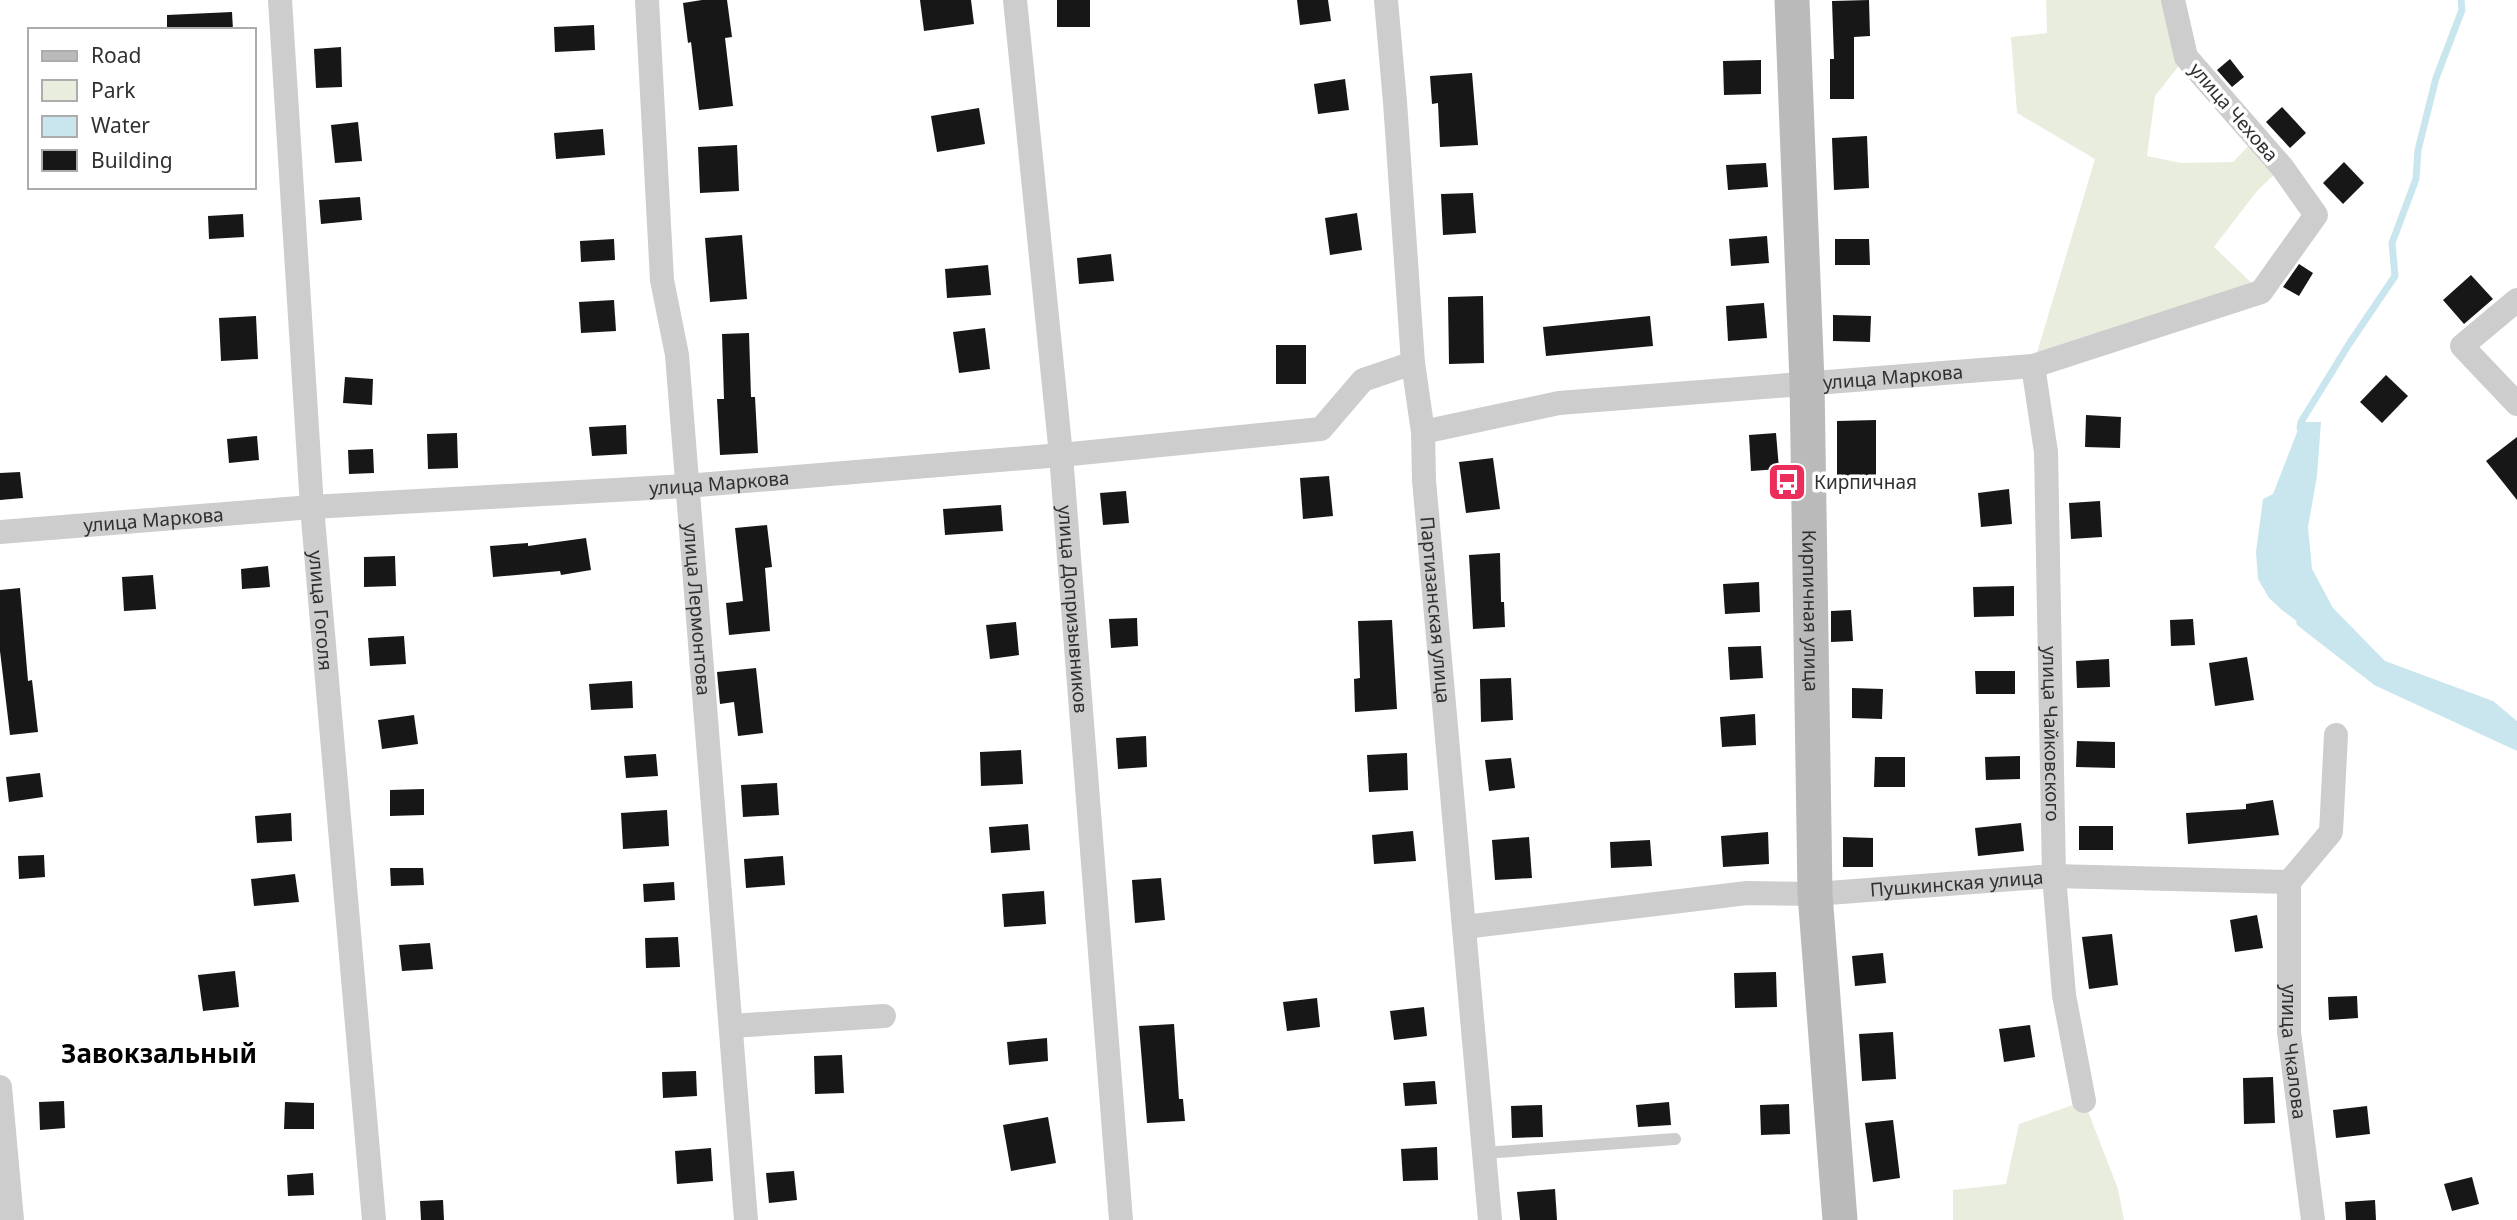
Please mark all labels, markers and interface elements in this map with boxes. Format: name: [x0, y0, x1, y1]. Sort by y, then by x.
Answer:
legend: [28, 28, 256, 189]
text: Road: [91, 41, 141, 69]
street label: улица Чехова: [2184, 57, 2284, 167]
text: Park: [91, 76, 136, 104]
text: Water: [91, 111, 150, 139]
text: Building: [91, 146, 173, 174]
street label: улица Маркова: [1822, 359, 1964, 395]
bus stop icon: Кирпичная: [1766, 461, 1808, 503]
street label: улица Маркова: [648, 465, 790, 501]
place label: Кирпичная: [1814, 469, 1917, 495]
street label: улица Маркова: [82, 501, 225, 538]
street label: улица Допризывников: [1052, 504, 1094, 714]
street label: Партизанская улица: [1414, 515, 1457, 704]
street label: улица Лермонтова: [677, 522, 717, 697]
street label: Кирпичная улица: [1796, 530, 1825, 692]
street label: улица Гоголя: [303, 549, 339, 672]
street label: улица Чайковского: [2037, 646, 2066, 822]
street label: Пушкинская улица: [1869, 864, 2044, 903]
street label: улица Чкалова: [2276, 984, 2313, 1121]
district label: Завокзальный: [61, 1035, 257, 1071]

